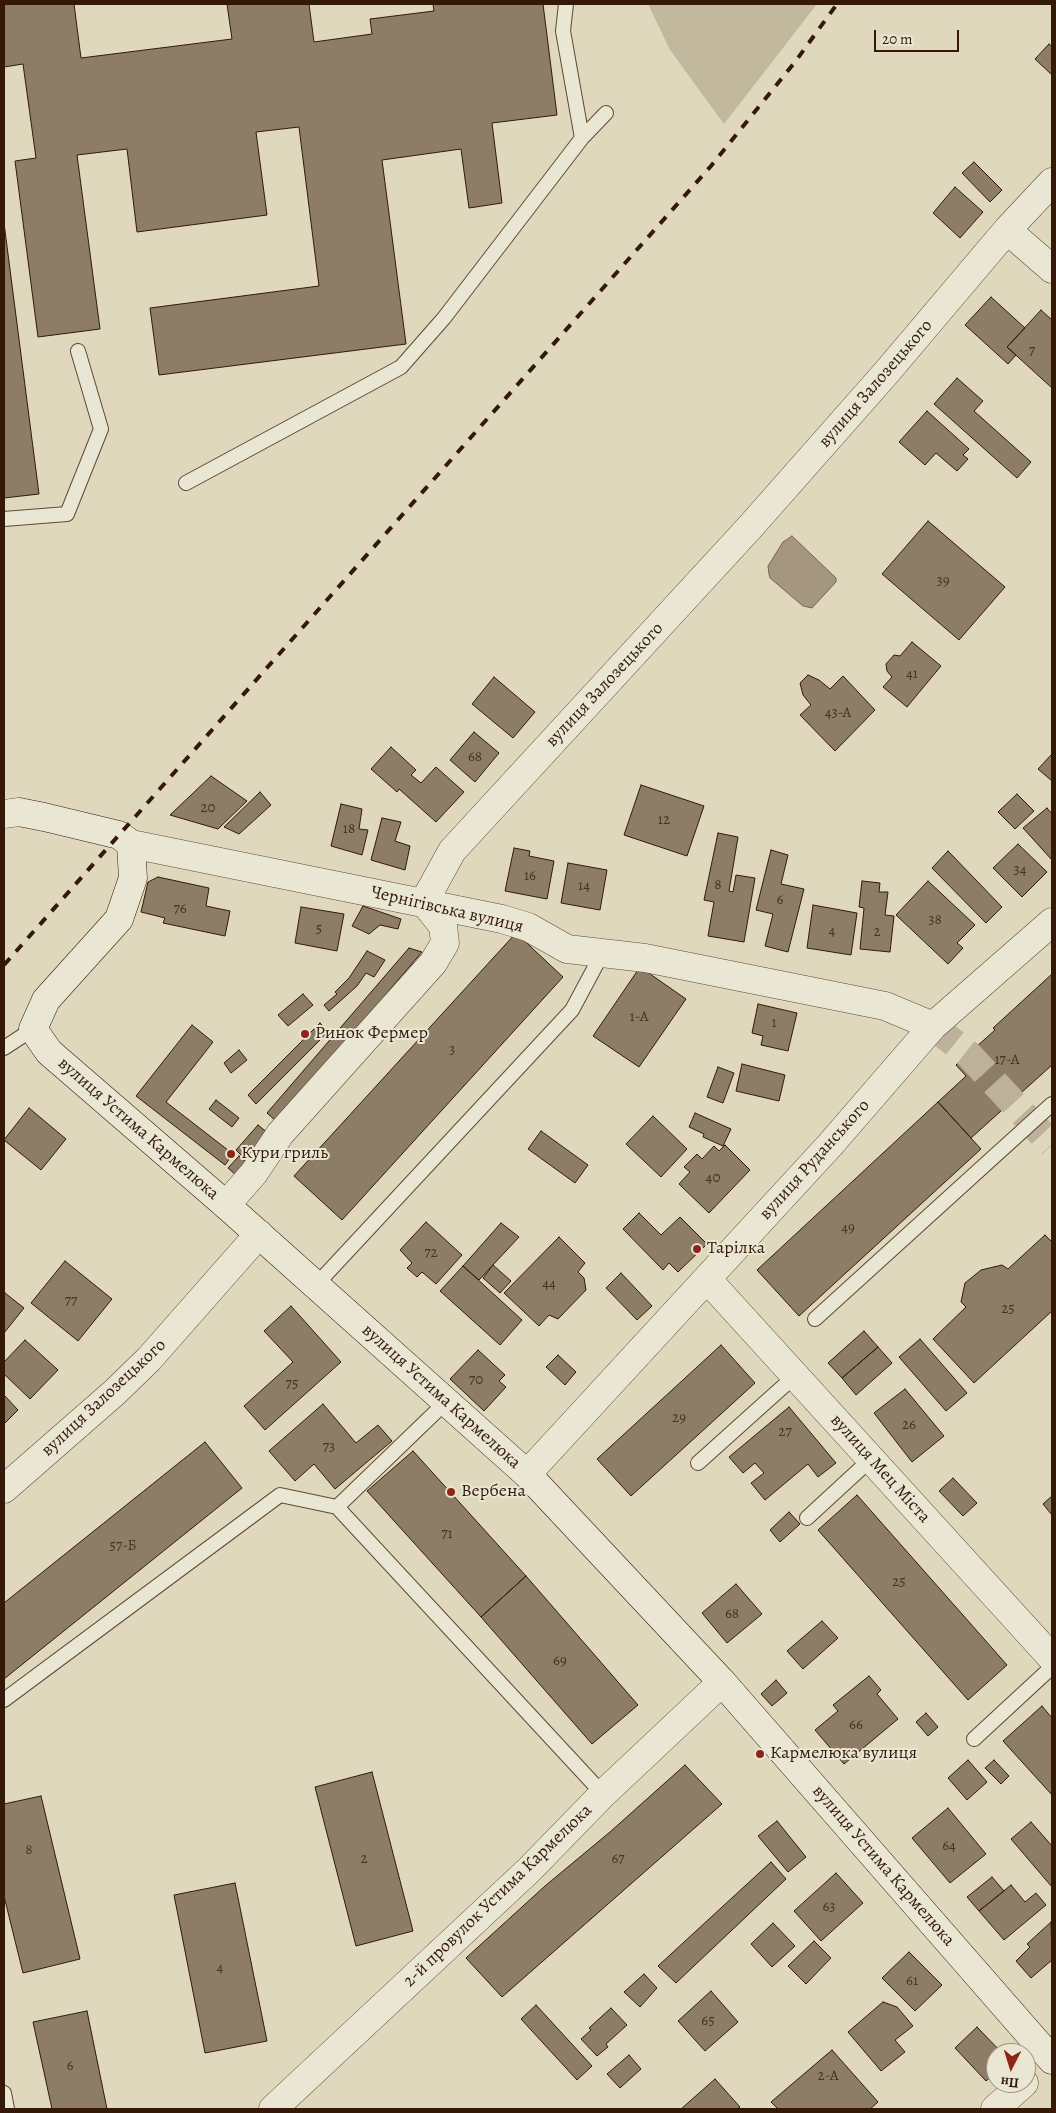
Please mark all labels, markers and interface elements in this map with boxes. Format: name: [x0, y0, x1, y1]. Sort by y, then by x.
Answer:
scale bar: [876, 20, 961, 52]
text: 20 m: [882, 29, 913, 49]
street label: вулиця Залозецького: [814, 315, 938, 453]
house number: 7: [1029, 342, 1035, 360]
house number: 39: [936, 572, 950, 590]
street label: вулиця Залозецького: [542, 618, 668, 752]
house number: 41: [906, 665, 918, 683]
house number: 43-А: [825, 704, 851, 722]
house number: 68: [468, 748, 482, 766]
house number: 20: [200, 799, 216, 817]
house number: 12: [658, 811, 670, 829]
house number: 18: [343, 820, 355, 838]
house number: 34: [1013, 861, 1027, 879]
house number: 16: [524, 867, 536, 885]
house number: 8: [714, 876, 722, 894]
house number: 14: [578, 877, 590, 895]
street label: Чернігівська вулиця: [368, 882, 526, 938]
house number: 6: [777, 891, 783, 909]
house number: 76: [173, 900, 187, 918]
house number: 38: [928, 911, 942, 929]
house number: 5: [316, 920, 322, 938]
house number: 4: [829, 922, 835, 940]
house number: 2: [873, 923, 881, 941]
house number: 1-А: [630, 1008, 648, 1026]
house number: 1: [771, 1014, 777, 1032]
place label: Ринок Фермер: [315, 1023, 428, 1045]
marker: Ринок Фермер: [299, 1028, 311, 1040]
house number: 3: [449, 1041, 455, 1059]
house number: 17-А: [994, 1051, 1020, 1069]
street label: вулиця Устима Кармелюка: [53, 1053, 223, 1205]
street label: вулиця Руданського: [755, 1095, 875, 1225]
place label: Кури гриль: [241, 1143, 328, 1165]
marker: Кури гриль: [225, 1148, 237, 1160]
house number: 40: [706, 1169, 720, 1187]
house number: 49: [841, 1219, 855, 1237]
place label: Тарiлка: [707, 1238, 765, 1260]
marker: Тарiлка: [691, 1243, 703, 1255]
house number: 72: [424, 1244, 438, 1262]
house number: 44: [542, 1275, 556, 1293]
house number: 77: [65, 1292, 77, 1310]
house number: 25: [1001, 1300, 1015, 1318]
street label: вулиця Устима Кармелюка: [357, 1320, 525, 1474]
street label: вулиця Залозецького: [37, 1335, 171, 1461]
house number: 70: [469, 1371, 483, 1389]
house number: 75: [286, 1375, 298, 1393]
house number: 29: [672, 1409, 686, 1427]
street label: вулиця Мец Міста: [825, 1410, 935, 1528]
house number: 26: [902, 1416, 916, 1434]
house number: 27: [778, 1423, 792, 1441]
house number: 73: [323, 1438, 335, 1456]
place label: Вербена: [461, 1481, 526, 1503]
marker: Вербена: [445, 1486, 457, 1498]
house number: 71: [441, 1525, 453, 1543]
house number: 57-Б: [110, 1537, 136, 1555]
house number: 25: [892, 1573, 906, 1591]
house number: 68: [725, 1605, 739, 1623]
house number: 69: [553, 1652, 567, 1670]
house number: 66: [849, 1716, 863, 1734]
place label: Кармелюка вулиця: [770, 1743, 917, 1765]
marker: Кармелюка вулиця: [754, 1748, 766, 1760]
street label: вулиця Устима Кармелюка: [807, 1781, 959, 1951]
street label: 2-й провулок Устима Кармелюка: [399, 1800, 597, 1992]
house number: 64: [942, 1837, 956, 1855]
house number: 8: [25, 1841, 33, 1859]
house number: 2: [360, 1850, 368, 1868]
house number: 67: [611, 1850, 625, 1868]
house number: 63: [822, 1898, 836, 1916]
house number: 4: [217, 1959, 223, 1977]
house number: 61: [906, 1972, 918, 1990]
house number: 65: [701, 2012, 715, 2030]
north arrow: [986, 2043, 1036, 2093]
house number: 6: [67, 2057, 73, 2075]
house number: 2-А: [818, 2067, 838, 2085]
text: Пн: [1000, 2072, 1020, 2093]

